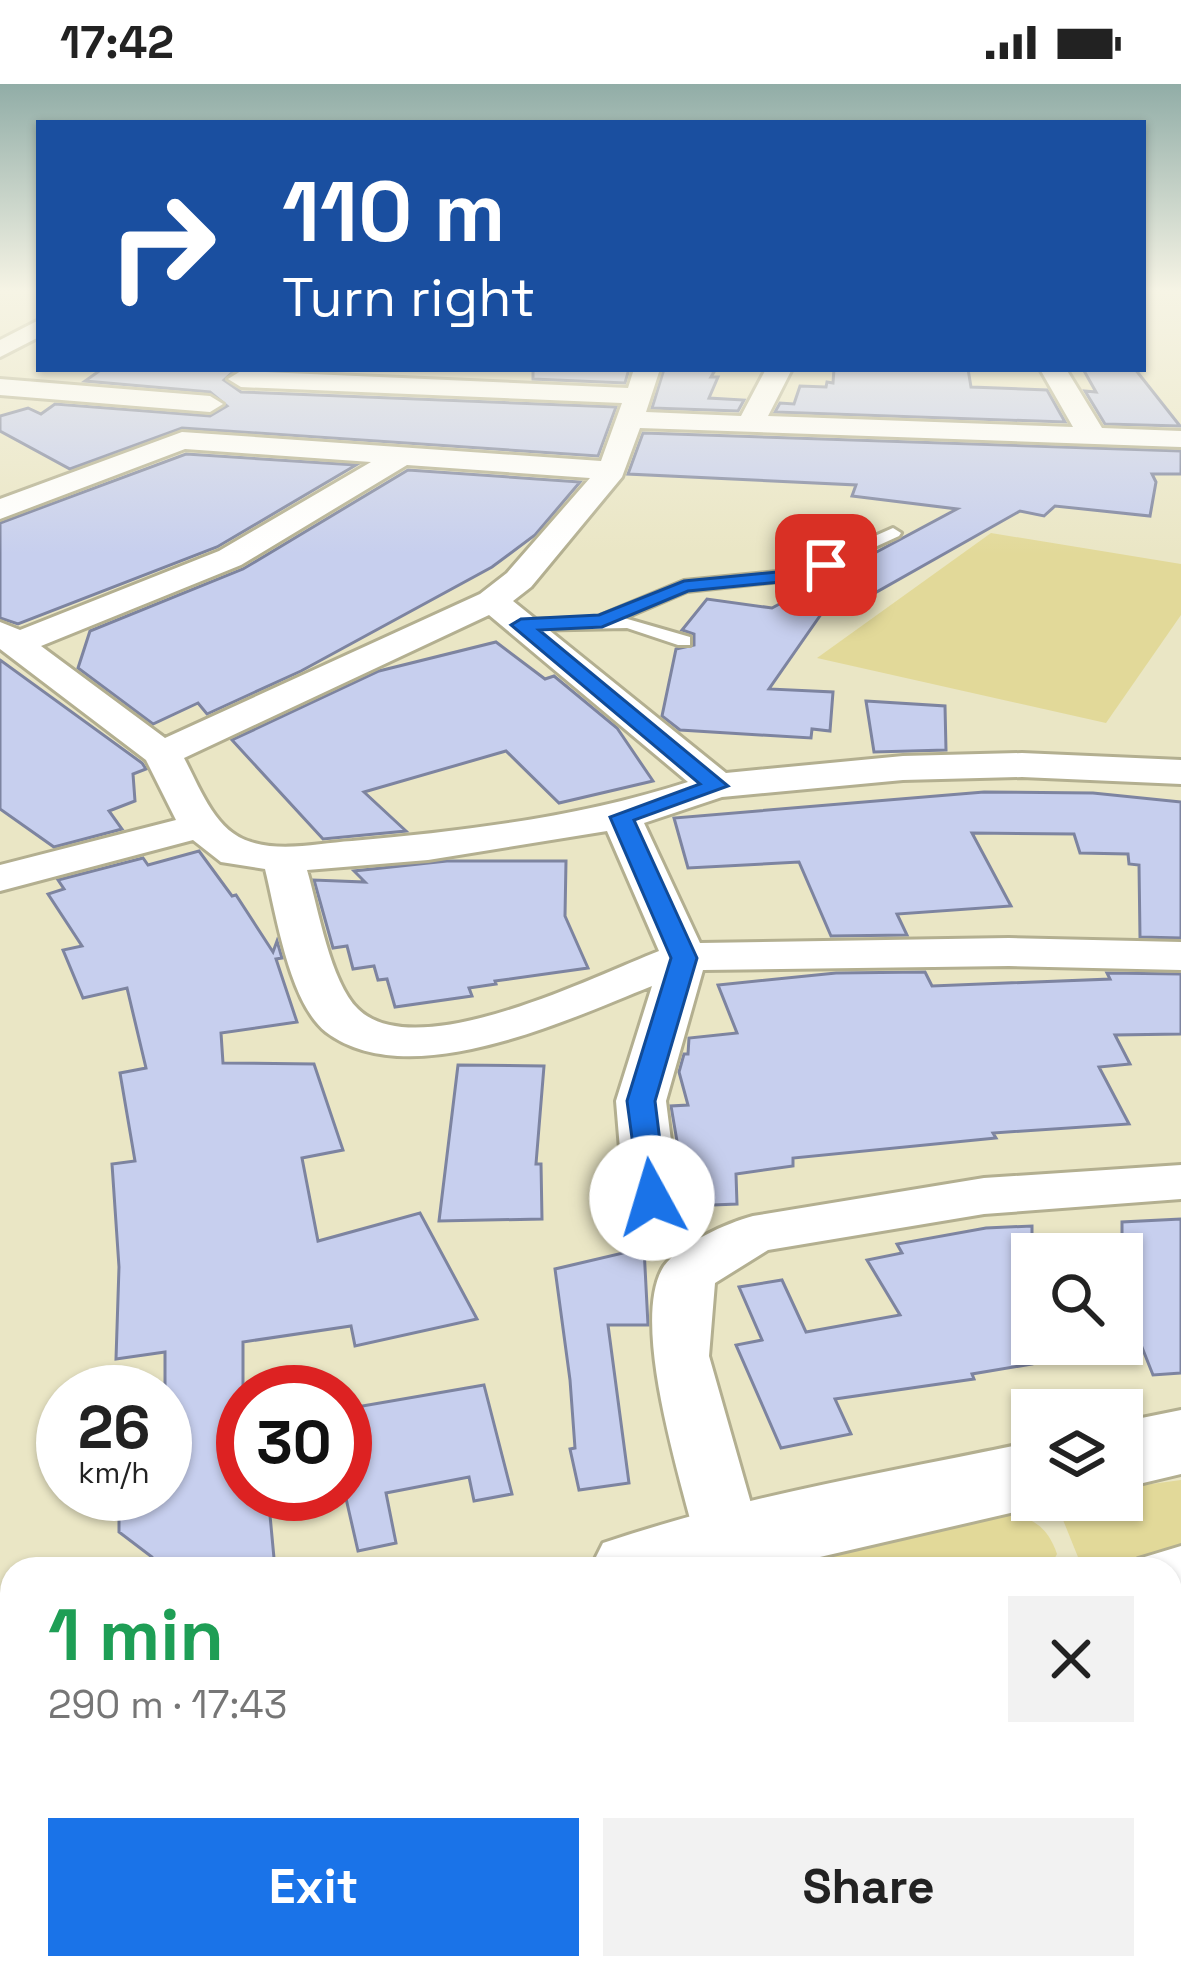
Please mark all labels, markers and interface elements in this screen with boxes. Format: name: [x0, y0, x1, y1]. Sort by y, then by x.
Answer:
text: 17:42: [60, 14, 174, 71]
text: 110 m: [282, 158, 505, 266]
icon: right: [84, 168, 240, 324]
text: Turn right: [282, 263, 535, 332]
pin: [775, 514, 877, 616]
icon: arrive: [793, 532, 859, 598]
position arrow: [589, 1135, 715, 1261]
map controls: [1011, 1233, 1143, 1521]
button: search: [1011, 1233, 1143, 1365]
speed limit sign: 30: [216, 1365, 372, 1521]
text: 26: [78, 1389, 150, 1466]
button: layers: [1011, 1389, 1143, 1521]
text: km/h: [78, 1453, 150, 1492]
text: 1 min: [48, 1589, 224, 1681]
button: close: [1008, 1596, 1134, 1722]
text: 290 m · 17:43: [48, 1680, 287, 1729]
button: Exit: [48, 1818, 579, 1956]
button: Share: [603, 1818, 1134, 1956]

